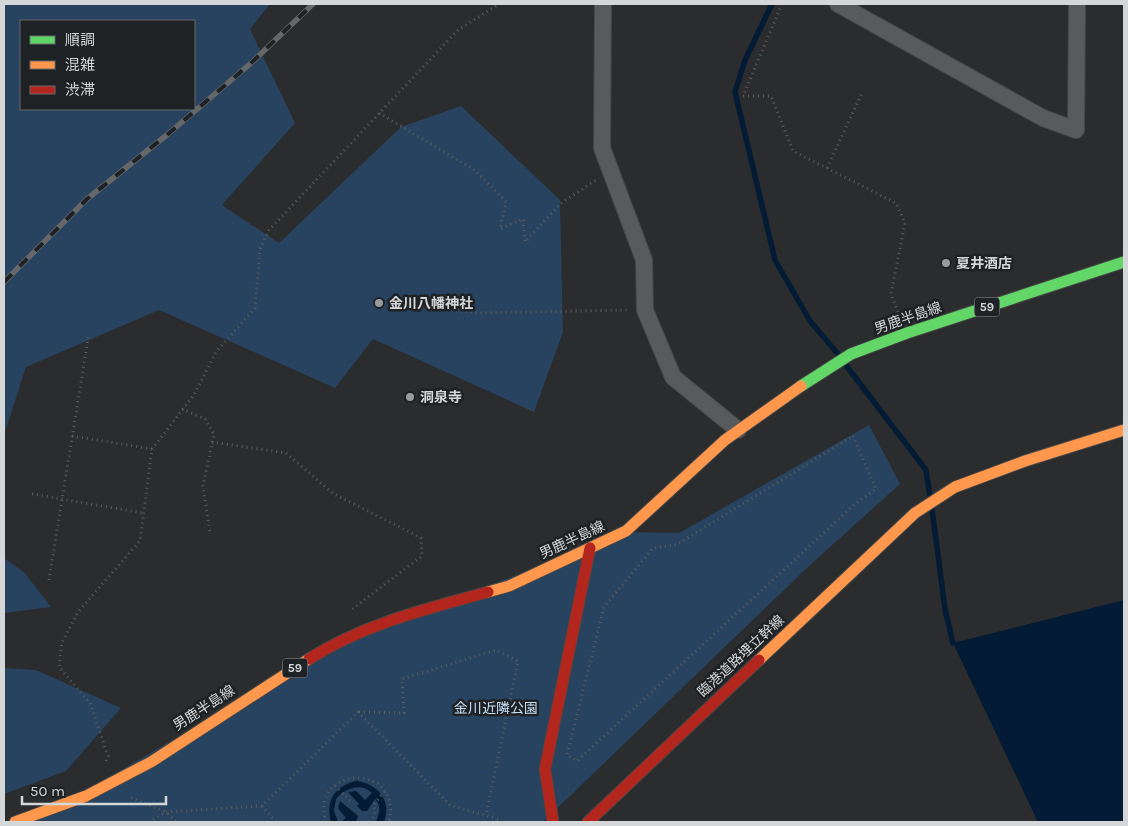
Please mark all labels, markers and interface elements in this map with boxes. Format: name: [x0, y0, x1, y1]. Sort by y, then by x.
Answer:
legend: [20, 20, 195, 110]
text: 順調: [65, 31, 95, 49]
text: 混雑: [65, 56, 95, 74]
text: 渋滞: [65, 81, 95, 99]
place label: 夏井酒店: [956, 255, 1012, 272]
marker: 夏井酒店: [940, 257, 952, 269]
place label: 金川八幡神社: [389, 295, 473, 312]
marker: 金川八幡神社: [373, 297, 385, 309]
road number: 59: [974, 298, 1000, 316]
street label: 男鹿半島線: [872, 299, 944, 337]
place label: 洞泉寺: [420, 389, 462, 406]
marker: 洞泉寺: [404, 391, 416, 403]
street label: 男鹿半島線: [537, 518, 607, 562]
street label: 臨港道路埋立幹線: [694, 612, 788, 700]
road number: 59: [282, 658, 308, 678]
street label: 男鹿半島線: [170, 682, 238, 734]
park label: 金川近隣公園: [454, 700, 538, 717]
scale bar: [22, 774, 166, 806]
text: 50 m: [30, 782, 65, 800]

